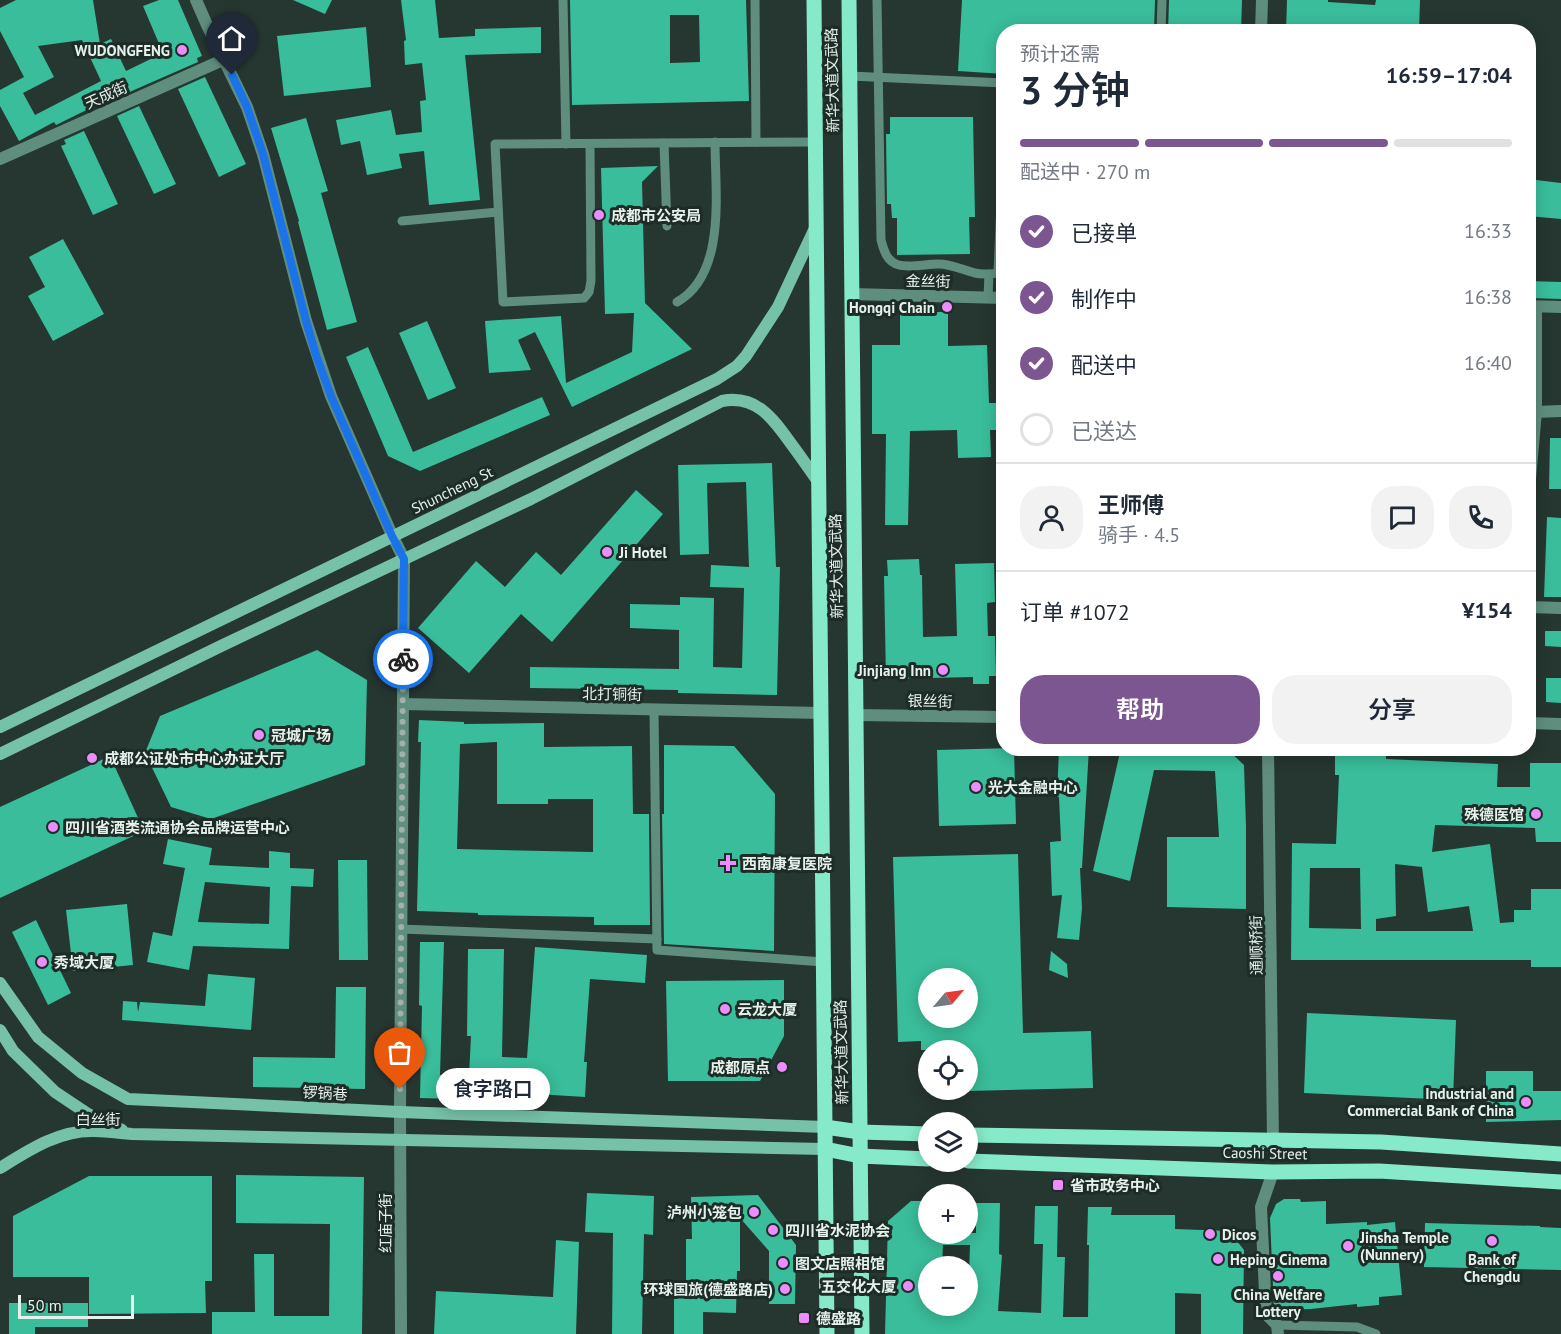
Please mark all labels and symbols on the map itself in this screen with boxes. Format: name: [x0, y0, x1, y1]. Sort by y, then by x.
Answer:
pin: [206, 13, 257, 75]
street label: 新华大道文武路: [822, 27, 842, 133]
place label: WUDONGFENG: [74, 41, 170, 60]
marker: WUDONGFENG: [175, 43, 189, 57]
street label: 天成街: [82, 77, 130, 113]
place label: 成都市公安局: [611, 206, 701, 225]
marker: 成都市公安局: [592, 208, 606, 222]
street label: 金丝街: [905, 271, 951, 291]
place label: Hongqi Chain: [849, 298, 935, 317]
marker: Hongqi Chain: [940, 300, 954, 314]
street label: Shuncheng St: [408, 462, 496, 518]
street label: 新华大道文武路: [826, 513, 846, 619]
place label: Ji Hotel: [618, 543, 667, 562]
marker: Ji Hotel: [600, 545, 614, 559]
courier: [373, 629, 433, 689]
place label: Jinjiang Inn: [857, 661, 931, 680]
marker: Jinjiang Inn: [936, 663, 950, 677]
street label: 北打铜街: [582, 684, 642, 704]
street label: 银丝街: [907, 691, 953, 711]
place label: 冠城广场: [271, 726, 331, 745]
marker: 冠城广场: [252, 728, 266, 742]
place label: 成都公证处市中心办证大厅: [104, 749, 284, 768]
marker: 成都公证处市中心办证大厅: [85, 751, 99, 765]
place label: 光大金融中心: [988, 778, 1078, 797]
marker: 光大金融中心: [969, 780, 983, 794]
place label: 殊德医馆: [1464, 805, 1524, 824]
marker: 殊德医馆: [1529, 807, 1543, 821]
place label: 四川省酒类流通协会品牌运营中心: [65, 818, 290, 837]
marker: 四川省酒类流通协会品牌运营中心: [46, 820, 60, 834]
marker: 西南康复医院: [719, 854, 737, 872]
place label: 西南康复医院: [742, 854, 832, 873]
street label: 通顺桥街: [1246, 915, 1266, 975]
place label: 秀域大厦: [54, 953, 114, 972]
marker: 秀域大厦: [35, 955, 49, 969]
north arrow: [918, 968, 978, 1028]
street label: 新华大道文武路: [831, 999, 851, 1105]
place label: 云龙大厦: [737, 1000, 797, 1019]
marker: 云龙大厦: [718, 1002, 732, 1016]
pin: [374, 1027, 425, 1089]
place label: 成都原点: [710, 1058, 770, 1077]
marker: 成都原点: [775, 1060, 789, 1074]
callout: 食字路口: [436, 1068, 550, 1110]
street label: 锣锅巷: [302, 1082, 348, 1104]
place label: Industrial and Commercial Bank of China: [1347, 1084, 1514, 1120]
marker: Industrial and Commercial Bank of China: [1519, 1095, 1533, 1109]
street label: 白丝街: [75, 1110, 121, 1129]
street label: Caoshi Street: [1223, 1143, 1307, 1163]
place label: 省市政务中心: [1070, 1176, 1160, 1195]
marker: 省市政务中心: [1051, 1178, 1065, 1192]
street label: 红庙子街: [376, 1193, 395, 1253]
place label: 泸州小笼包: [667, 1203, 742, 1222]
marker: 泸州小笼包: [747, 1205, 761, 1219]
place label: 四川省水泥协会: [785, 1221, 890, 1240]
marker: 四川省水泥协会: [766, 1223, 780, 1237]
place label: Dicos: [1222, 1225, 1256, 1244]
marker: Dicos: [1203, 1227, 1217, 1241]
place label: Jinsha Temple (Nunnery): [1359, 1228, 1449, 1264]
marker: Bank of Chengdu: [1485, 1234, 1499, 1248]
marker: Jinsha Temple (Nunnery): [1341, 1239, 1355, 1253]
place label: Heping Cinema: [1230, 1250, 1327, 1269]
place label: Bank of Chengdu: [1464, 1250, 1520, 1286]
marker: Heping Cinema: [1211, 1252, 1225, 1266]
place label: 图文店照相馆: [795, 1254, 885, 1273]
marker: 图文店照相馆: [776, 1256, 790, 1270]
marker: China Welfare Lottery: [1271, 1269, 1285, 1283]
place label: 五交化大厦: [821, 1277, 896, 1296]
marker: 五交化大厦: [901, 1279, 915, 1293]
place label: 环球国旅(德盛路店): [643, 1280, 773, 1299]
marker: 环球国旅(德盛路店): [778, 1282, 792, 1296]
place label: China Welfare Lottery: [1234, 1285, 1323, 1321]
scale bar: [18, 1292, 134, 1320]
place label: 德盛路: [816, 1309, 861, 1328]
marker: 德盛路: [797, 1311, 811, 1325]

